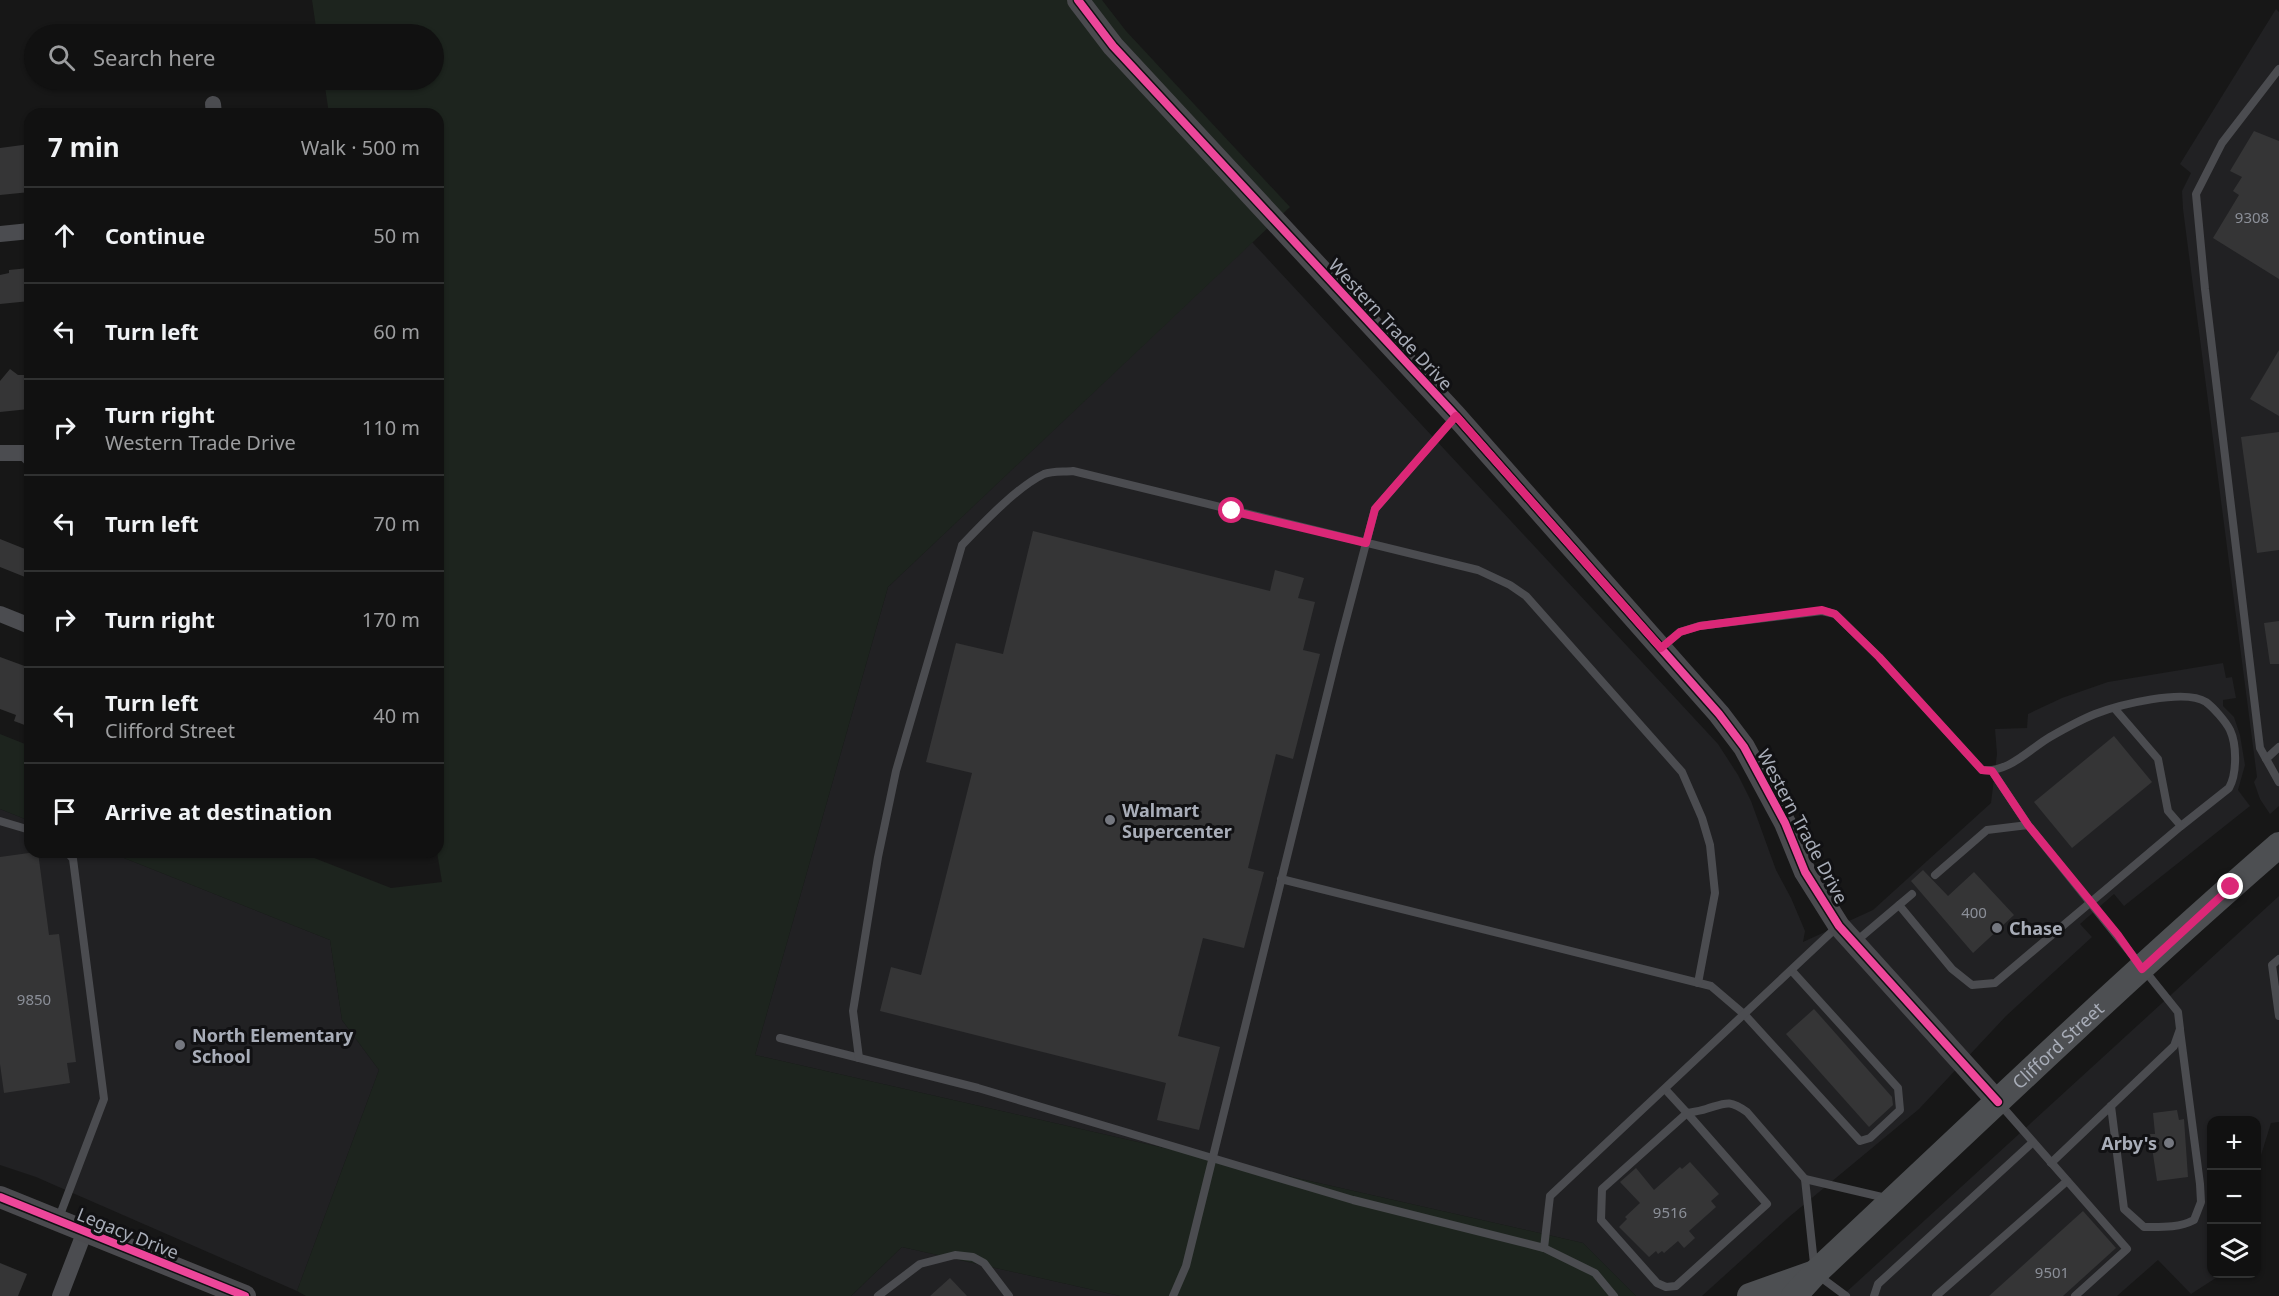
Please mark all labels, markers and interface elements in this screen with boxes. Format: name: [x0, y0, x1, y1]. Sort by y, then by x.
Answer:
search box: [24, 24, 444, 90]
icon: search: [45, 41, 78, 74]
text: Search here: [93, 42, 215, 72]
text: 7 min: [48, 129, 120, 165]
text: Walk · 500 m: [301, 134, 420, 161]
house number: 9308: [2235, 207, 2269, 227]
icon: ahead: [48, 219, 81, 252]
text: Continue: [105, 220, 205, 250]
text: 50 m: [373, 222, 420, 249]
street label: Western Trade Drive: [1324, 253, 1458, 395]
icon: left: [48, 315, 81, 348]
text: Turn left: [105, 316, 199, 346]
text: 60 m: [373, 318, 420, 345]
text: Turn right: [105, 399, 215, 429]
icon: right: [48, 411, 81, 444]
text: 110 m: [362, 414, 420, 441]
text: Western Trade Drive: [105, 429, 296, 456]
route start: [1218, 497, 1244, 523]
icon: left: [48, 507, 81, 540]
text: Turn left: [105, 508, 199, 538]
text: 70 m: [373, 510, 420, 537]
icon: right: [48, 603, 81, 636]
text: Turn right: [105, 604, 215, 634]
text: 170 m: [362, 606, 420, 633]
text: Turn left: [105, 687, 199, 717]
icon: left: [48, 699, 81, 732]
text: 40 m: [373, 702, 420, 729]
text: Clifford Street: [105, 717, 235, 744]
street label: Western Trade Drive: [1752, 745, 1854, 907]
icon: arrive: [48, 795, 81, 828]
text: Arrive at destination: [105, 796, 332, 826]
place label: Walmart Supercenter: [1122, 798, 1232, 843]
marker: Walmart Supercenter: [1103, 813, 1117, 827]
route end: [2217, 873, 2243, 899]
house number: 400: [1961, 902, 1987, 922]
place label: Chase: [2009, 916, 2063, 940]
marker: Chase: [1990, 921, 2004, 935]
house number: 9850: [17, 989, 51, 1009]
street label: Clifford Street: [2007, 996, 2109, 1094]
place label: North Elementary School: [192, 1023, 354, 1068]
marker: North Elementary School: [173, 1038, 187, 1052]
map controls: [2207, 1116, 2261, 1278]
button: +: [2207, 1116, 2261, 1170]
place label: Arby's: [2101, 1131, 2157, 1155]
marker: Arby's: [2162, 1136, 2176, 1150]
button: −: [2207, 1170, 2261, 1224]
street label: Legacy Drive: [74, 1202, 182, 1264]
house number: 9516: [1653, 1202, 1687, 1222]
button: layers: [2207, 1224, 2261, 1278]
house number: 9501: [2035, 1262, 2069, 1282]

